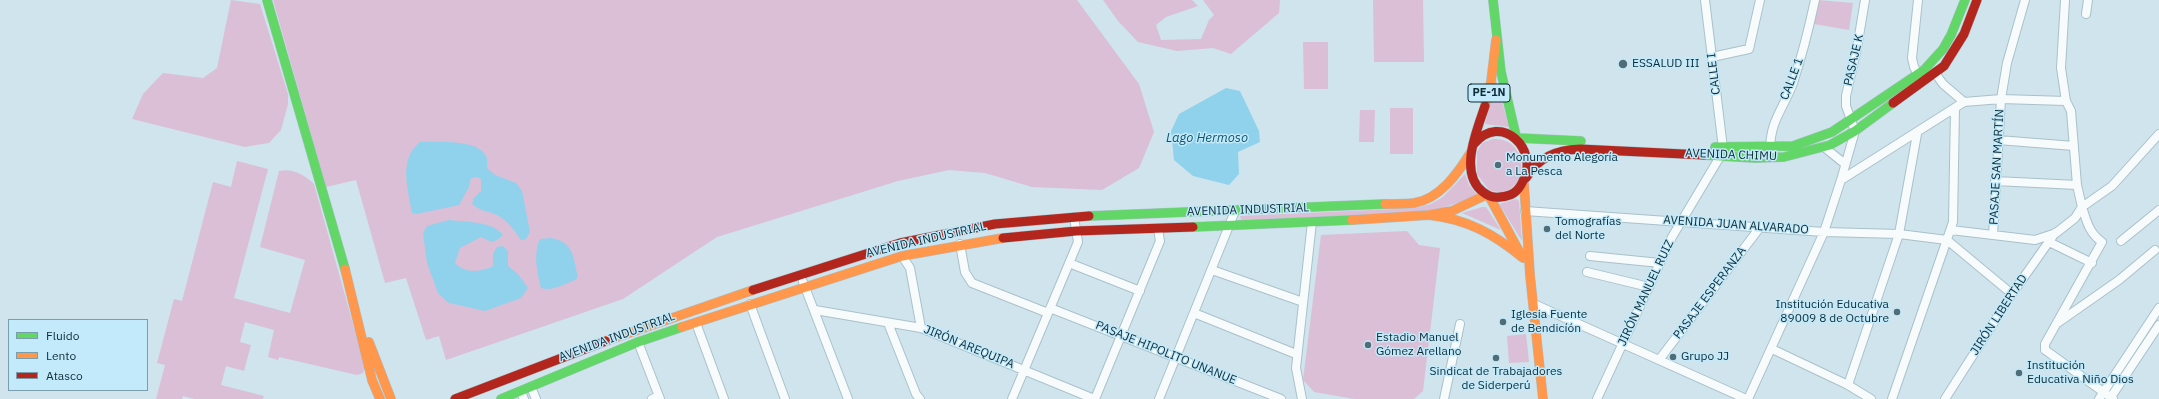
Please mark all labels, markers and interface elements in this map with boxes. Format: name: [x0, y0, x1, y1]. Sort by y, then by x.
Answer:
street label: PASAJE K: [1841, 33, 1867, 87]
street label: CALLE I: [1704, 52, 1724, 96]
street label: CALLE 1: [1777, 56, 1807, 102]
place label: ESSALUD III: [1632, 57, 1700, 71]
marker: ESSALUD III: [1617, 58, 1629, 70]
road number: PE-1N: [1468, 84, 1510, 102]
street label: PASAJE SAN MARTÍN: [1987, 109, 2007, 225]
water label: Lago Hermoso: [1166, 130, 1248, 146]
street label: AVENIDA CHIMU: [1685, 146, 1777, 164]
place label: Monumento Alegoría a La Pesca: [1506, 151, 1618, 179]
marker: Monumento Alegoría a La Pesca: [1493, 160, 1503, 170]
street label: AVENIDA INDUSTRIAL: [1187, 201, 1309, 219]
street label: AVENIDA JUAN ALVARADO: [1663, 213, 1809, 237]
place label: Tomografías del Norte: [1555, 215, 1621, 243]
street label: AVENIDA INDUSTRIAL: [865, 219, 987, 261]
marker: Tomografías del Norte: [1542, 224, 1552, 234]
street label: JIRÓN MANUEL RUIZ: [1615, 238, 1677, 348]
street label: PASAJE ESPERANZA: [1671, 244, 1749, 342]
street label: JIRÓN LIBERTAD: [1968, 272, 2030, 358]
place label: Institución Educativa 89009 8 de Octubre: [1775, 298, 1889, 326]
marker: Institución Educativa 89009 8 de Octubre: [1892, 307, 1902, 317]
place label: Iglesia Fuente de Bendicíón: [1511, 308, 1587, 336]
street label: AVENIDA INDUSTRIAL: [557, 309, 677, 365]
marker: Iglesia Fuente de Bendicíón: [1498, 317, 1508, 327]
street label: PASAJE HIPOLITO UNANUE: [1093, 318, 1239, 388]
legend: [8, 319, 148, 391]
street label: JIRÓN AREQUIPA: [922, 322, 1016, 372]
text: Fluido: [46, 328, 79, 343]
place label: Estadio Manuel Gómez Arellano: [1376, 331, 1461, 359]
marker: Estadio Manuel Gómez Arellano: [1363, 340, 1373, 350]
text: Lento: [46, 348, 76, 363]
place label: Grupo JJ: [1681, 350, 1729, 364]
marker: Grupo JJ: [1668, 352, 1678, 362]
marker: Sindicat de Trabajadores de Siderperú: [1491, 353, 1501, 363]
place label: Institución Educativa Niño Dios: [2027, 359, 2134, 387]
place label: Sindicat de Trabajadores de Siderperú: [1430, 365, 1562, 393]
text: Atasco: [46, 368, 83, 383]
marker: Institución Educativa Niño Dios: [2014, 368, 2024, 378]

